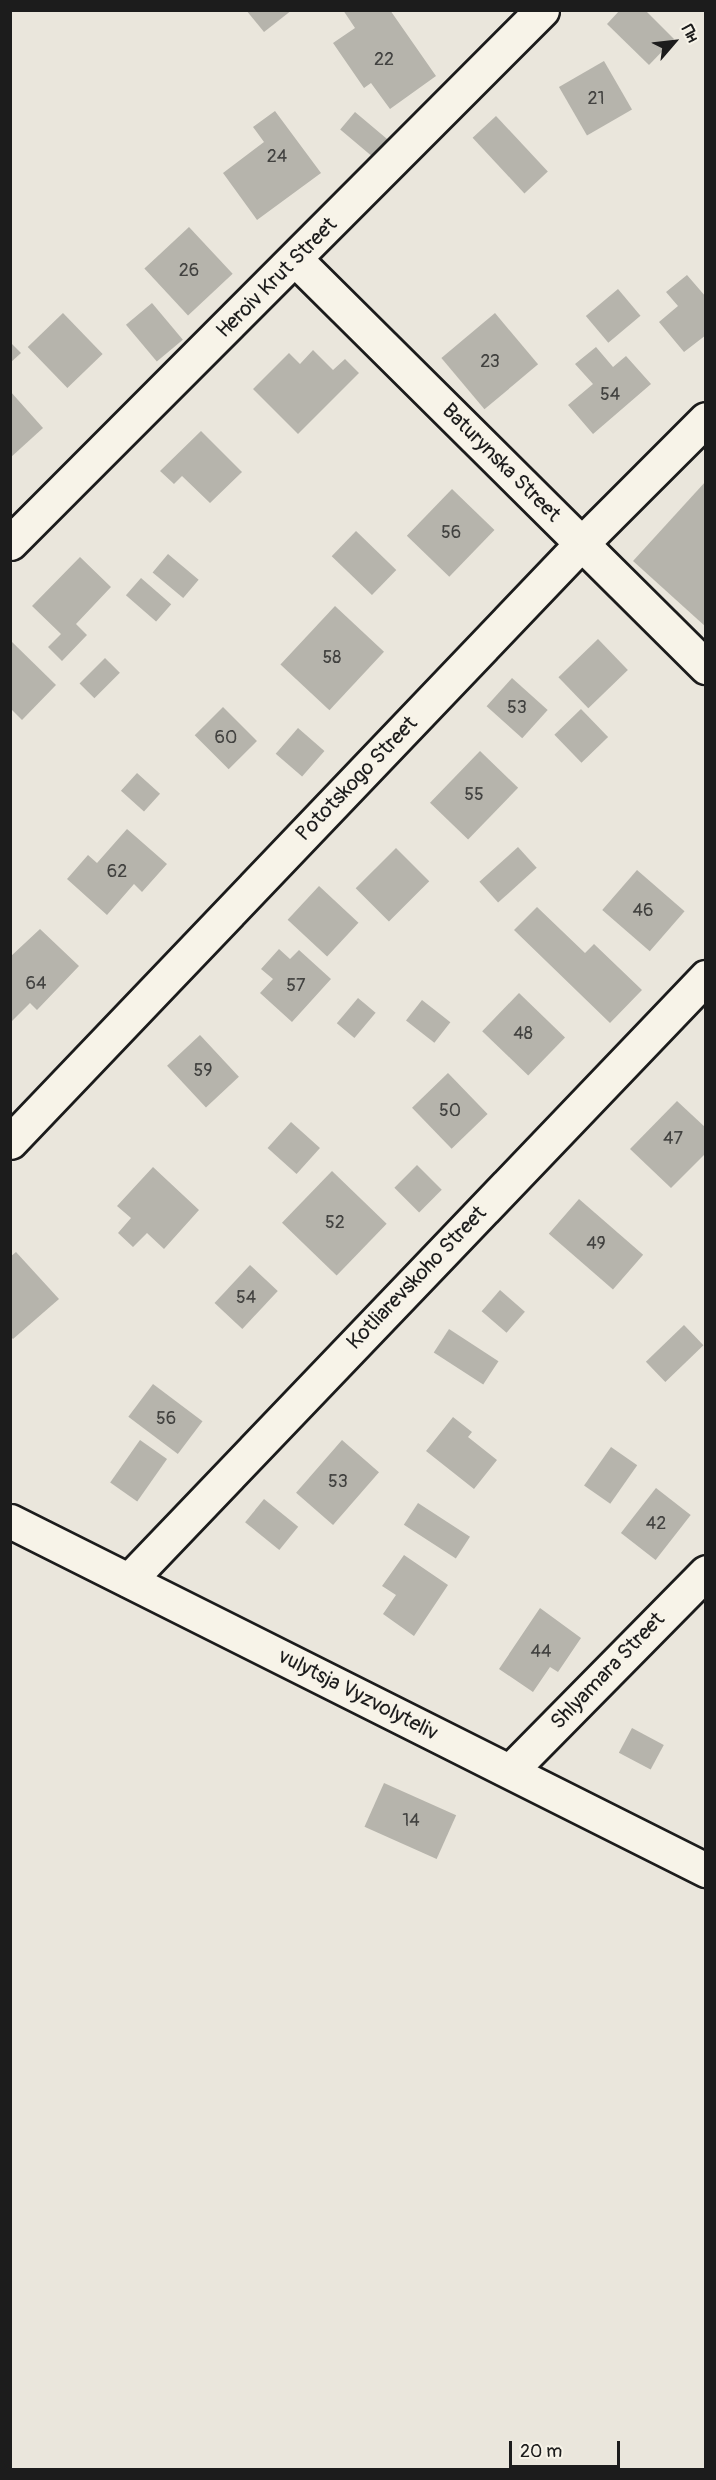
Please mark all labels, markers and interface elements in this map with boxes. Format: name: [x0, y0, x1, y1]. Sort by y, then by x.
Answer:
north arrow: [644, 12, 704, 72]
text: Пн: [677, 21, 703, 46]
house number: 22: [374, 49, 394, 71]
house number: 21: [587, 88, 605, 110]
house number: 24: [267, 146, 287, 168]
street label: Heroiv Krut Street: [211, 212, 343, 344]
house number: 26: [179, 260, 199, 282]
house number: 23: [480, 351, 500, 373]
house number: 54: [600, 384, 620, 406]
street label: Baturynska Street: [436, 398, 566, 528]
house number: 56: [441, 522, 461, 544]
house number: 58: [323, 647, 341, 669]
house number: 53: [507, 697, 527, 719]
street label: Pototskogo Street: [291, 711, 423, 847]
house number: 60: [215, 727, 237, 749]
house number: 55: [464, 784, 484, 806]
house number: 62: [107, 861, 127, 883]
house number: 46: [633, 900, 653, 922]
house number: 64: [26, 973, 46, 995]
house number: 57: [286, 975, 306, 997]
house number: 48: [513, 1023, 533, 1045]
house number: 59: [193, 1060, 213, 1082]
house number: 50: [439, 1100, 461, 1122]
house number: 47: [663, 1128, 683, 1150]
street label: Kotliarevskoho Street: [342, 1201, 492, 1355]
house number: 52: [325, 1212, 345, 1234]
house number: 49: [586, 1233, 606, 1255]
house number: 54: [236, 1287, 256, 1309]
house number: 56: [156, 1408, 176, 1430]
house number: 53: [328, 1471, 348, 1493]
house number: 42: [646, 1513, 666, 1535]
street label: Shlyamara Street: [546, 1607, 670, 1735]
house number: 44: [531, 1641, 551, 1663]
street label: vulytsja Vyzvolyteliv: [274, 1644, 442, 1746]
house number: 14: [402, 1810, 420, 1832]
scale bar: [512, 2429, 623, 2467]
text: 20 m: [520, 2440, 562, 2463]

